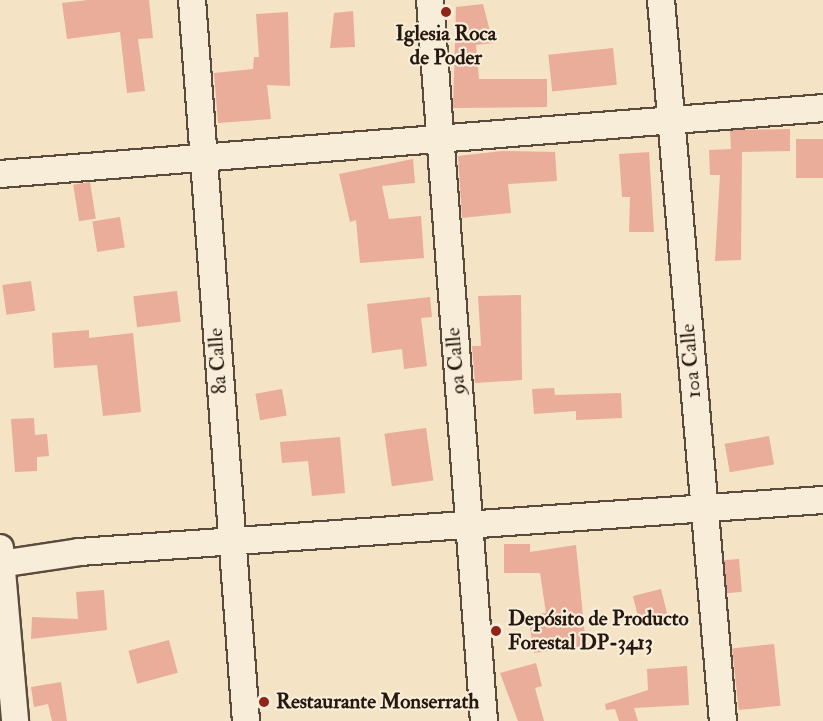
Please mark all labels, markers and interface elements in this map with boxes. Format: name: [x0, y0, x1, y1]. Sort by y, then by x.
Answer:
marker: Iglesia Roca de Poder: [439, 5, 453, 19]
place label: Iglesia Roca de Poder: [396, 21, 496, 71]
street label: 10a Calle: [675, 323, 707, 399]
street label: 9a Calle: [441, 326, 471, 396]
street label: 8a Calle: [203, 327, 233, 395]
place label: Depósito de Producto Forestal DP-3413: [508, 606, 689, 656]
marker: Depósito de Producto Forestal DP-3413: [489, 624, 503, 638]
place label: Restaurante Monserrath: [276, 689, 479, 715]
marker: Restaurante Monserrath: [257, 695, 271, 709]

